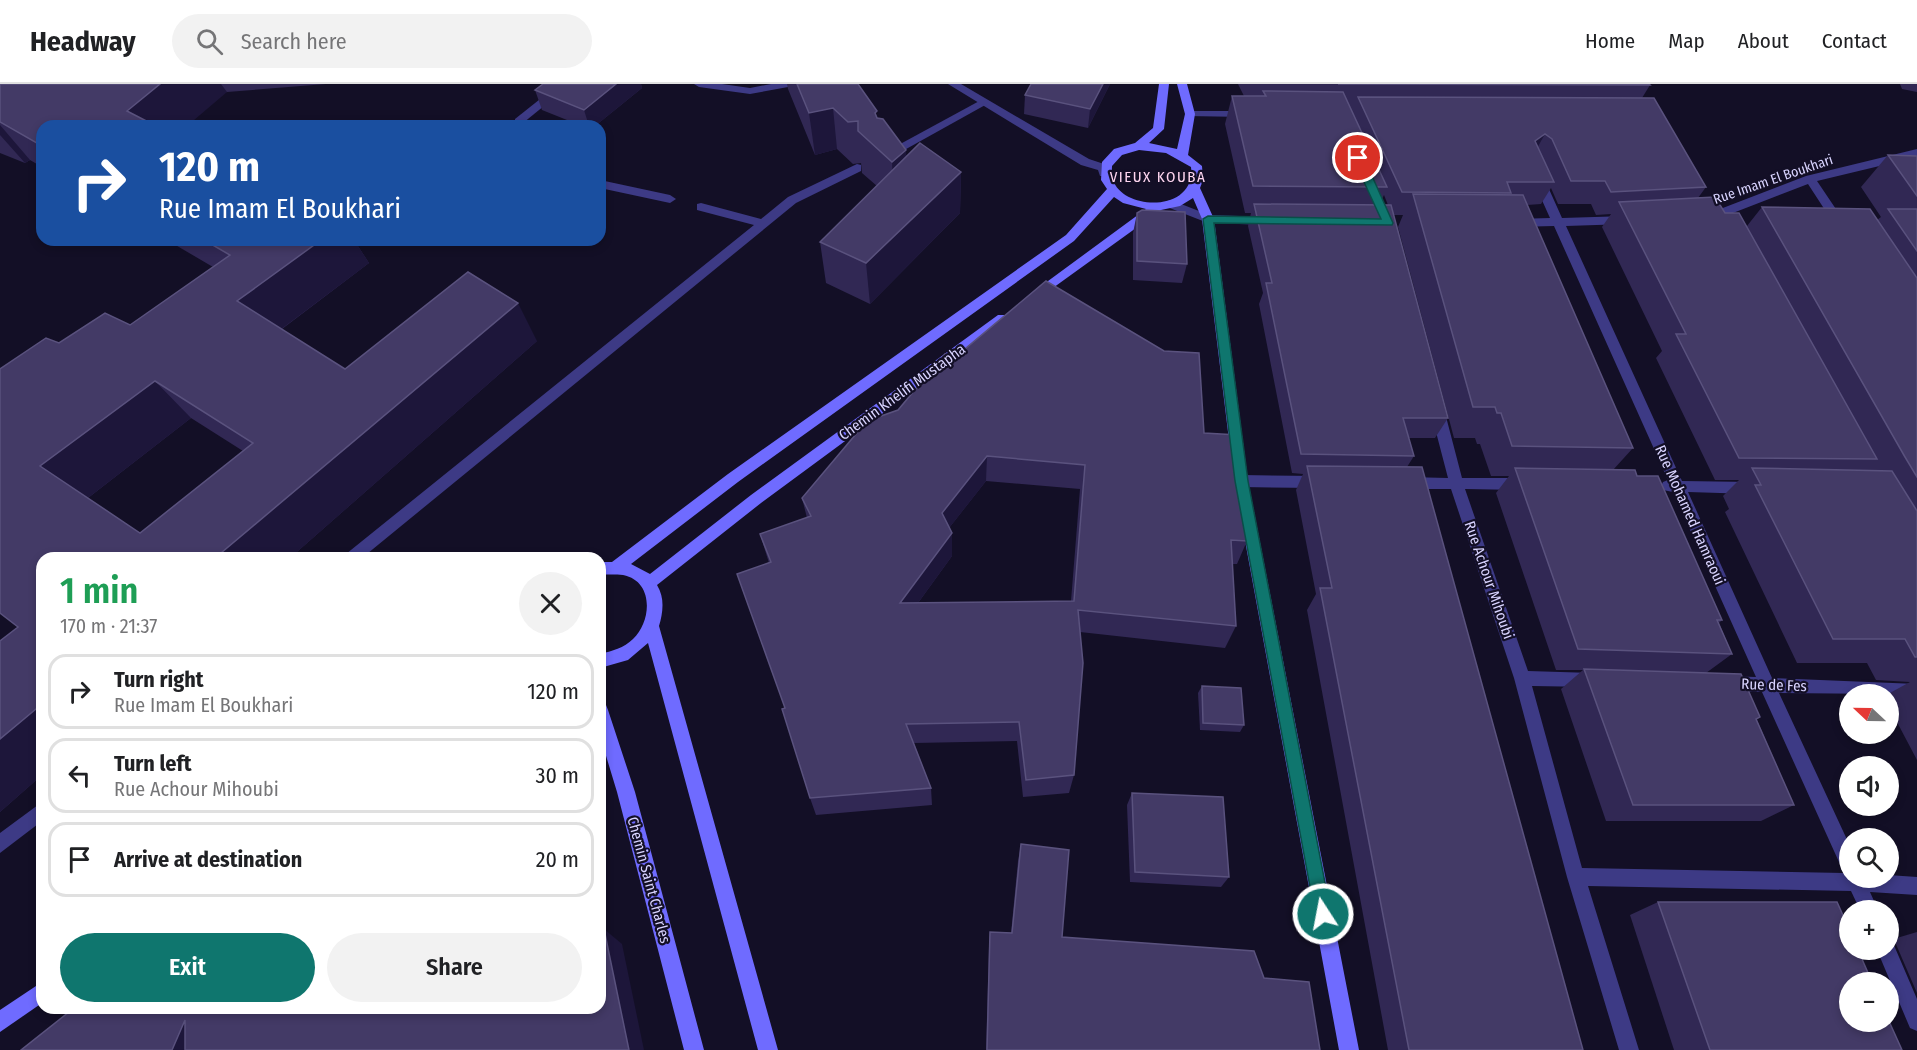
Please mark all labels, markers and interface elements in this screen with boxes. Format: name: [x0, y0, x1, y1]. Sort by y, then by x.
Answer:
search box: [172, 14, 592, 68]
text: Headway: [30, 25, 136, 58]
icon: search: [193, 25, 226, 58]
text: Search here: [241, 28, 347, 55]
text: Home: [1585, 28, 1635, 54]
text: Map: [1668, 28, 1705, 54]
text: About: [1738, 28, 1789, 54]
text: Contact: [1822, 28, 1887, 54]
pin: [1332, 132, 1383, 183]
icon: arrive: [1341, 141, 1374, 174]
text: 120 m: [159, 142, 260, 192]
icon: right: [60, 144, 138, 222]
street label: Rue Imam El Boukhari: [1711, 151, 1835, 208]
district label: VIEUX KOUBA: [1110, 168, 1206, 186]
text: Rue Imam El Boukhari: [159, 193, 401, 225]
street label: Chemin Khelifi Mustapha: [835, 340, 969, 444]
street label: Rue Mohamed Hamraoui: [1651, 442, 1729, 588]
street label: Rue Achour Mihoubi: [1460, 519, 1518, 641]
text: 1 min: [60, 569, 138, 613]
button: close: [519, 572, 582, 635]
text: 170 m · 21:37: [60, 614, 157, 638]
text: Turn right: [114, 666, 203, 693]
icon: right: [63, 675, 96, 708]
street label: Rue de Fes: [1741, 675, 1807, 695]
text: 120 m: [527, 678, 579, 705]
north arrow: [1839, 684, 1899, 744]
map controls: [1839, 684, 1899, 1032]
text: Rue Imam El Boukhari: [114, 693, 293, 717]
text: Turn left: [114, 750, 192, 777]
button: sound: [1839, 756, 1899, 816]
icon: left: [63, 759, 96, 792]
text: 30 m: [536, 762, 579, 789]
text: Rue Achour Mihoubi: [114, 777, 279, 801]
street label: Chemin Saint Charles: [623, 815, 675, 945]
button: search: [1839, 828, 1899, 888]
icon: arrive: [63, 843, 96, 876]
text: Arrive at destination: [114, 846, 302, 873]
text: 20 m: [536, 846, 579, 873]
position arrow: [1291, 882, 1355, 946]
button: +: [1839, 900, 1899, 960]
button: Exit: [60, 933, 315, 1002]
button: Share: [327, 933, 582, 1002]
button: −: [1839, 972, 1899, 1032]

